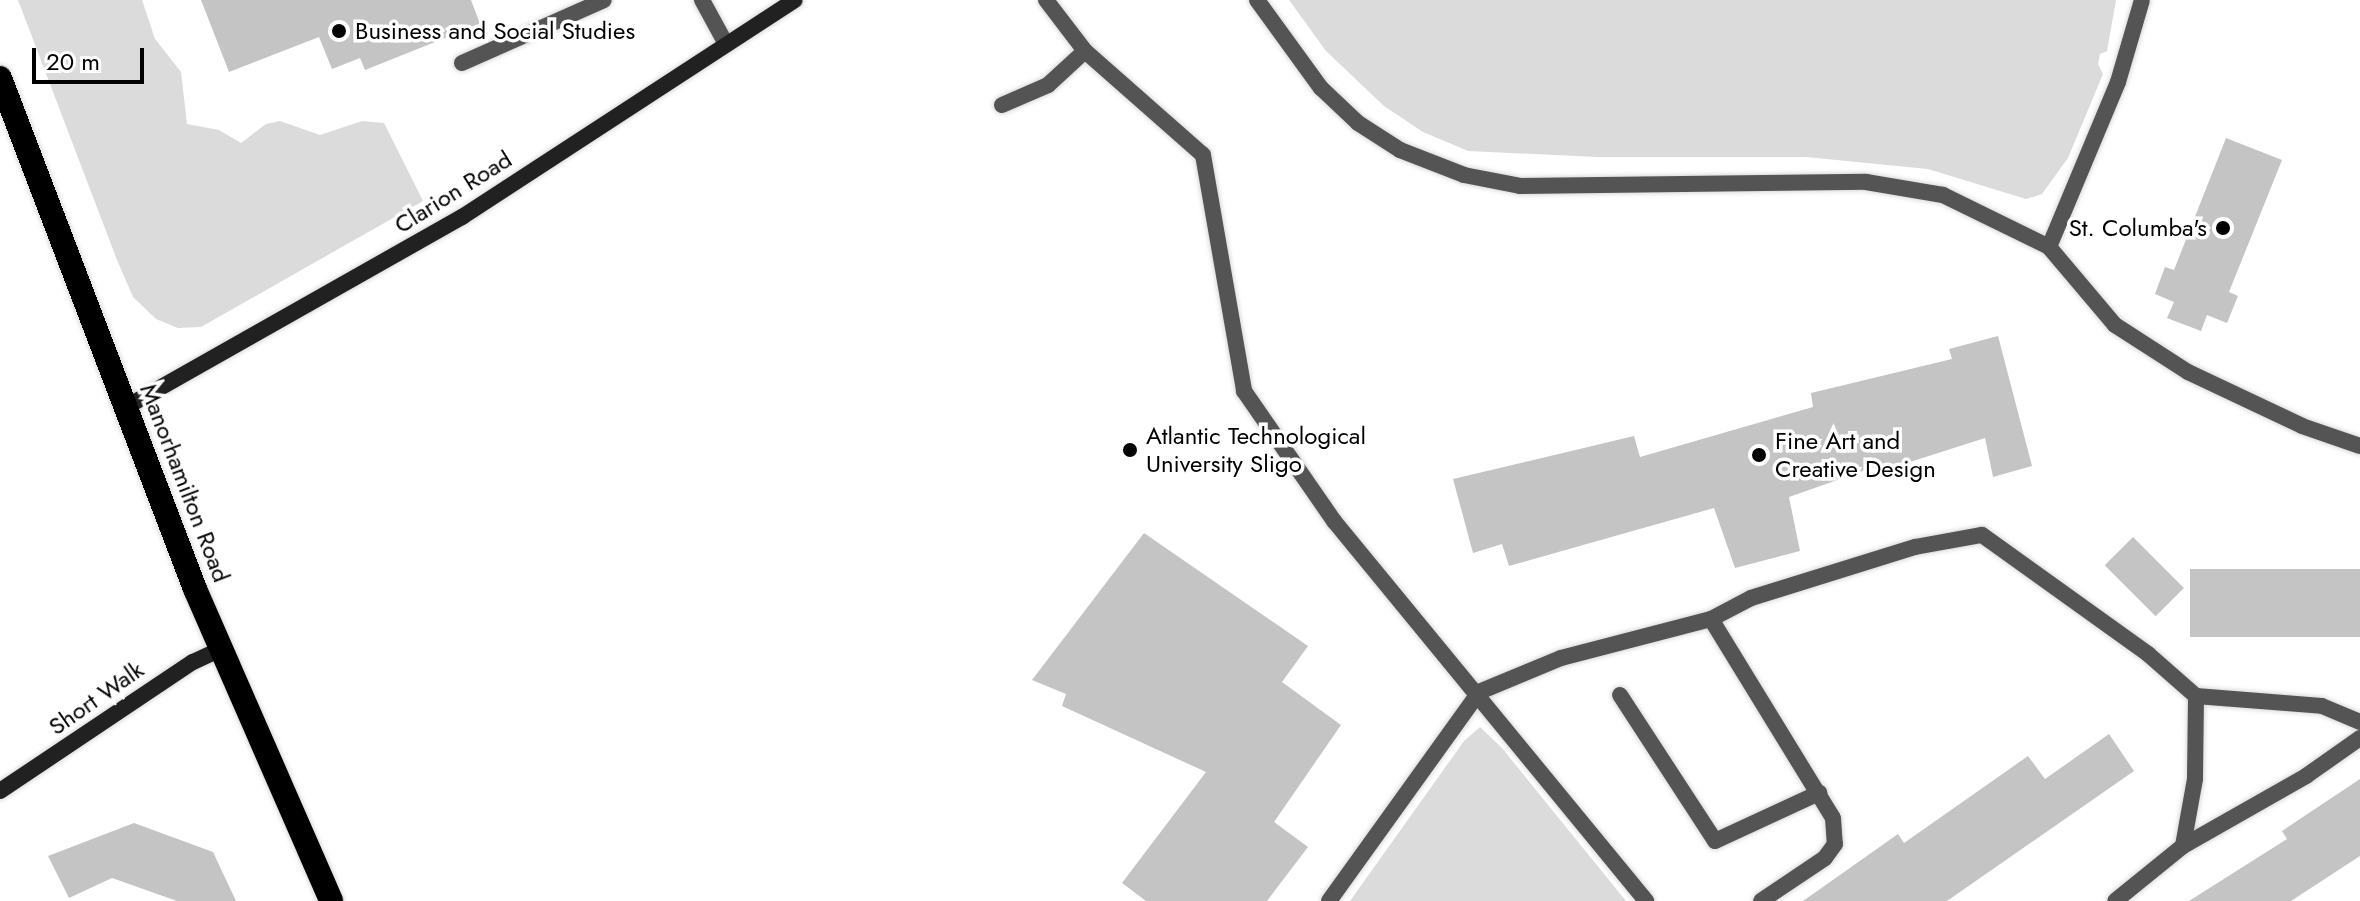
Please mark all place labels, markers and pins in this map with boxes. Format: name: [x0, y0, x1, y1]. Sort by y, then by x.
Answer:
place label: Business and Social Studies: [355, 17, 635, 45]
marker: Business and Social Studies: [330, 22, 348, 40]
place label: St. Columba's: [2069, 214, 2207, 242]
marker: St. Columba's: [2214, 219, 2232, 237]
place label: Atlantic Technological University Sligo: [1146, 422, 1366, 478]
place label: Fine Art and Creative Design: [1775, 427, 1936, 483]
marker: Atlantic Technological University Sligo: [1121, 441, 1139, 459]
marker: Fine Art and Creative Design: [1750, 446, 1768, 464]

